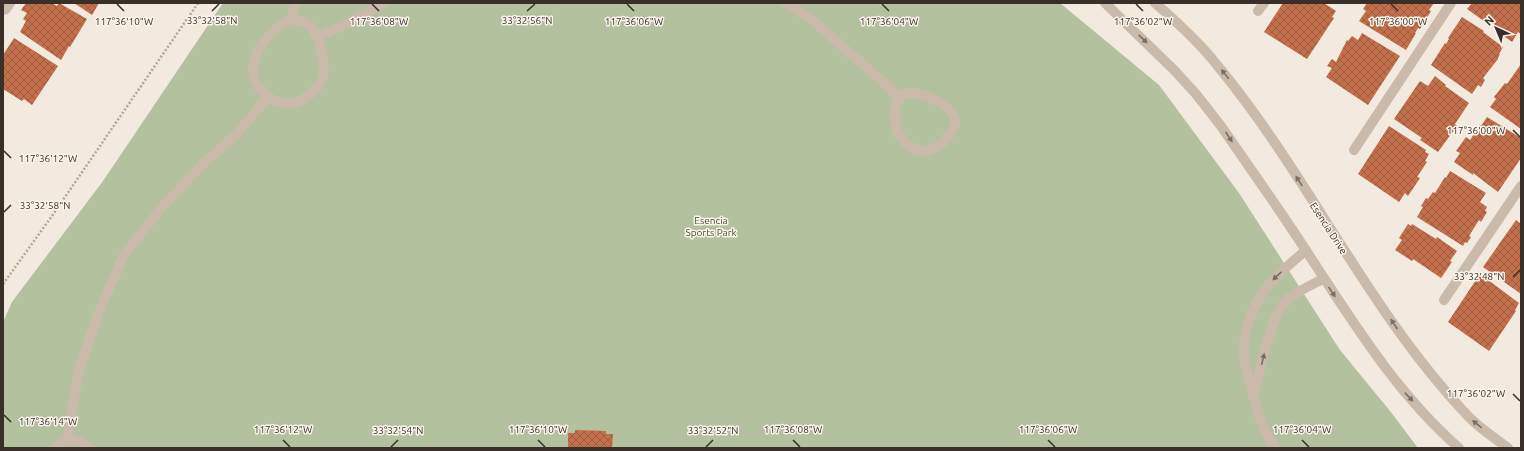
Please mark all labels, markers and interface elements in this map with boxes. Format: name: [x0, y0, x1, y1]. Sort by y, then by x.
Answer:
north arrow: [1476, 8, 1516, 48]
text: N: [1482, 14, 1496, 28]
text: 33°32'58"N: [187, 15, 237, 26]
text: 33°32'56"N: [502, 15, 552, 26]
text: 117°36'10"W: [95, 16, 153, 27]
text: 117°36'08"W: [350, 16, 408, 27]
text: 117°36'06"W: [605, 16, 663, 27]
text: 117°36'04"W: [860, 16, 918, 27]
text: 117°36'02"W: [1114, 16, 1172, 27]
text: 117°36'00"W: [1369, 16, 1427, 27]
one-way arrow: [1138, 35, 1148, 44]
one-way arrow: [1220, 69, 1229, 80]
text: 117°36'00"W: [1447, 125, 1505, 136]
one-way arrow: [1225, 132, 1233, 142]
text: 117°36'12"W: [19, 153, 77, 164]
one-way arrow: [1295, 176, 1303, 186]
text: 33°32'58"N: [20, 200, 70, 211]
street label: Esencia Drive: [1308, 200, 1349, 256]
park label: Esencia Sports Park: [685, 215, 737, 238]
text: 33°32'48"N: [1454, 271, 1504, 282]
one-way arrow: [1272, 272, 1282, 281]
one-way arrow: [1328, 287, 1336, 297]
one-way arrow: [1390, 319, 1398, 330]
one-way arrow: [1260, 352, 1266, 364]
text: 117°36'02"W: [1447, 388, 1505, 399]
one-way arrow: [1404, 392, 1413, 401]
text: 117°36'14"W: [19, 416, 77, 427]
one-way arrow: [1472, 419, 1483, 428]
text: 117°36'12"W: [254, 424, 312, 435]
text: 117°36'10"W: [509, 424, 567, 435]
text: 117°36'08"W: [764, 424, 822, 435]
text: 117°36'06"W: [1019, 424, 1077, 435]
text: 117°36'04"W: [1273, 424, 1331, 435]
text: 33°32'54"N: [373, 425, 423, 436]
text: 33°32'52"N: [688, 425, 738, 436]

